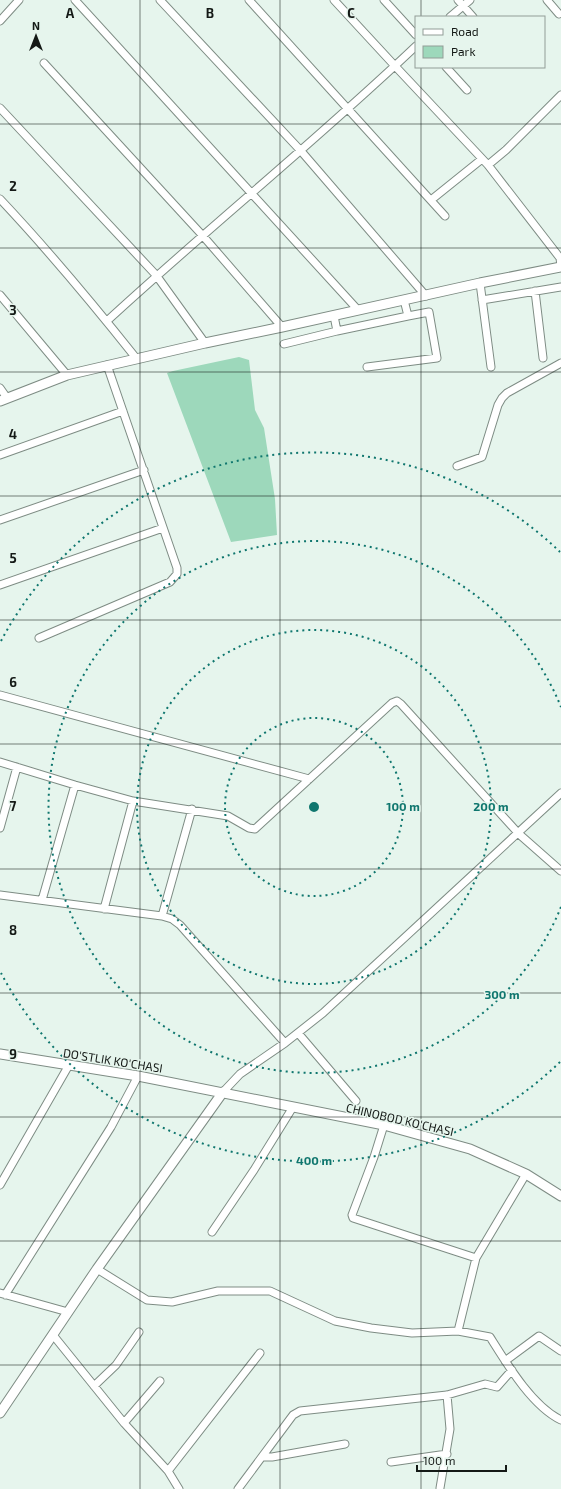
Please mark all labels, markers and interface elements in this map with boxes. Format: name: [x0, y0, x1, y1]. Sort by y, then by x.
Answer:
text: A: [66, 5, 75, 21]
text: B: [206, 5, 214, 21]
text: C: [347, 5, 355, 21]
north arrow: [16, 16, 56, 56]
legend: [415, 16, 545, 68]
text: N: [32, 19, 40, 32]
text: Road: [451, 24, 479, 38]
text: Park: [451, 44, 476, 58]
text: 2: [9, 178, 17, 194]
text: 3: [9, 302, 17, 318]
text: 4: [9, 426, 17, 442]
text: 5: [9, 550, 17, 566]
text: 6: [9, 674, 17, 690]
text: 7: [10, 798, 17, 814]
text: 100 m: [386, 799, 420, 813]
text: 200 m: [473, 799, 509, 813]
centre of rings: [307, 800, 321, 814]
text: 8: [9, 922, 17, 938]
text: 300 m: [484, 987, 520, 1001]
street label: DO'STLIK KO'CHASI: [62, 1045, 164, 1075]
text: 9: [9, 1046, 17, 1062]
street label: CHINOBOD KO'CHASI: [345, 1100, 455, 1138]
text: 400 m: [296, 1153, 332, 1167]
scale bar: [417, 1447, 506, 1473]
text: 100 m: [423, 1453, 455, 1467]

